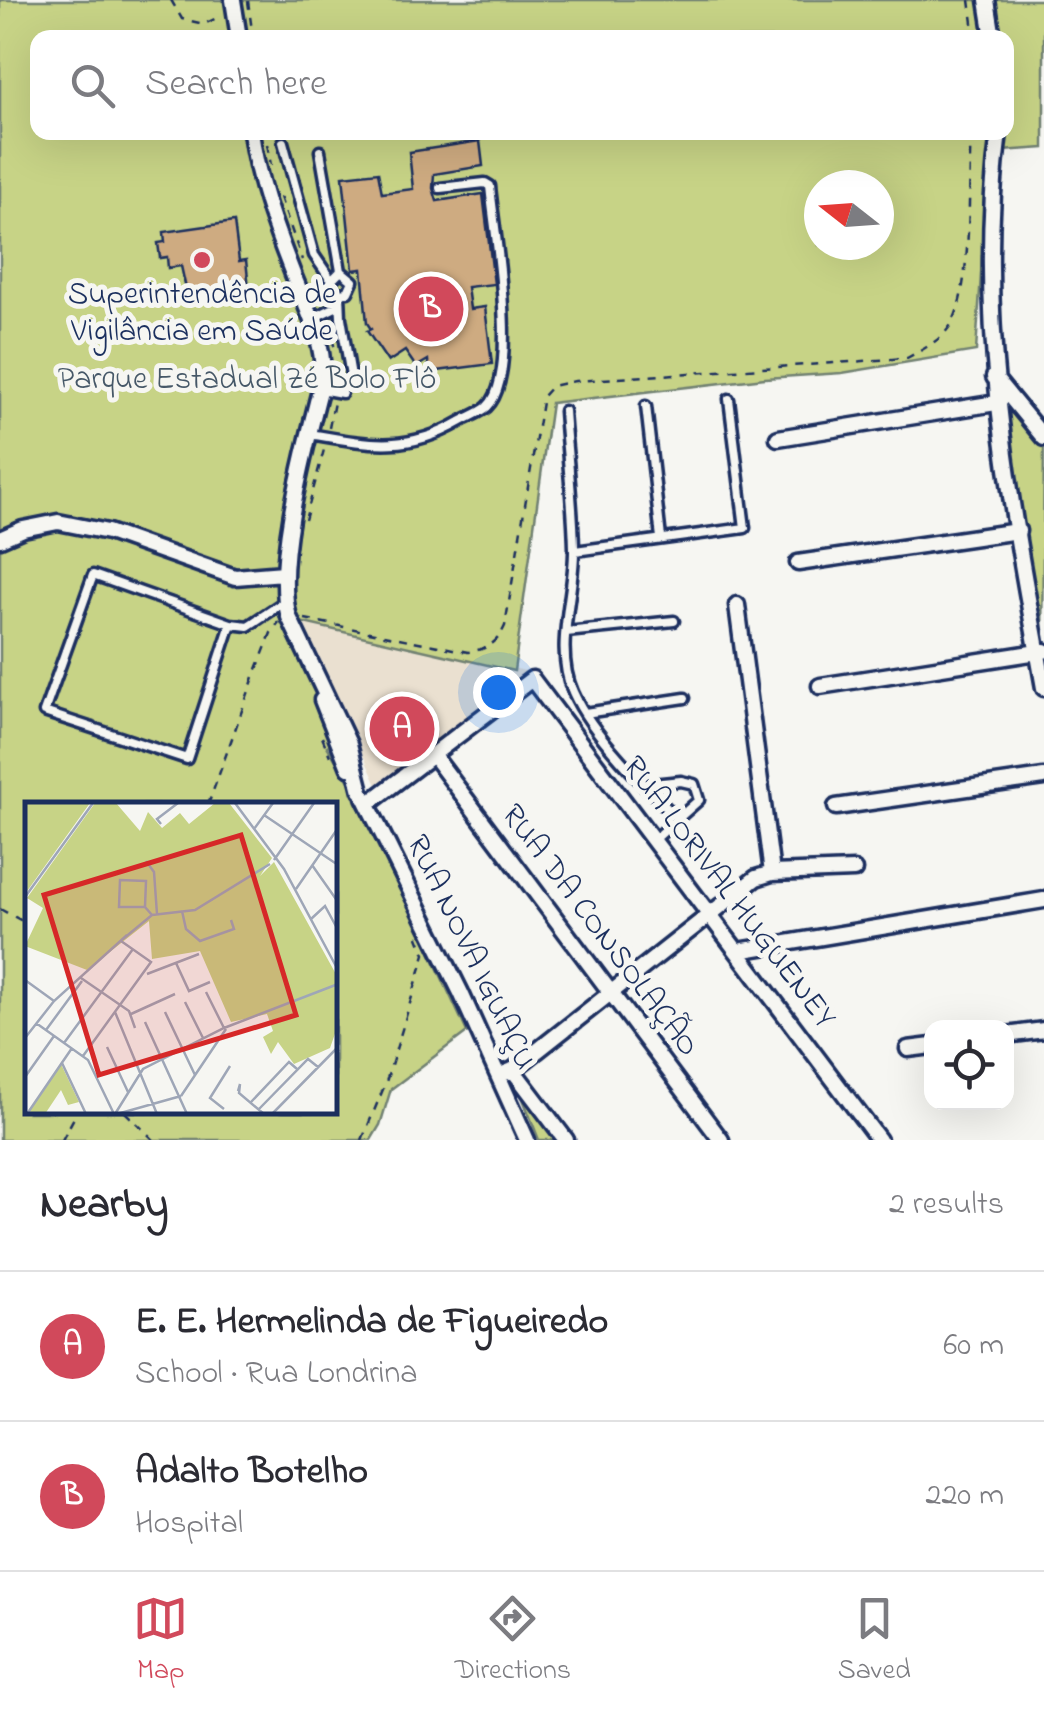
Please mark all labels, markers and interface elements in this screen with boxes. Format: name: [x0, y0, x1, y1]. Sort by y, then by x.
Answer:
search box: [30, 30, 1014, 140]
text: Search here: [145, 57, 327, 113]
icon: search: [65, 58, 120, 113]
north arrow: [804, 170, 894, 260]
marker: Superintendência de Vigilância em Saúde: [191, 249, 213, 271]
place label: Superintendência de Vigilância em Saúde: [68, 272, 337, 356]
pin: B: [398, 272, 464, 346]
park label: Parque Estadual Zé Bolo Flô: [58, 357, 436, 404]
your location: [473, 667, 524, 718]
pin: A: [370, 692, 434, 766]
street label: RUA LORIVAL HUGUENEY: [610, 747, 846, 1039]
street label: RUA DA CONSOLAÇÃO: [488, 795, 710, 1067]
inset map: [25, 802, 338, 1115]
street label: RUA NOVA IGUAÇU: [393, 828, 547, 1078]
map controls: [924, 1020, 1014, 1110]
button: locate: [924, 1020, 1014, 1110]
text: Nearby: [40, 1175, 168, 1236]
text: 2 results: [889, 1182, 1004, 1229]
text: E. E. Hermelinda de Figueiredo: [135, 1295, 608, 1351]
text: A: [63, 1323, 82, 1370]
text: 60 m: [943, 1323, 1004, 1370]
text: School · Rua Londrina: [135, 1351, 418, 1398]
text: Adalto Botelho: [135, 1445, 368, 1501]
text: B: [62, 1473, 83, 1520]
text: 220 m: [926, 1473, 1004, 1520]
text: Hospital: [135, 1501, 243, 1548]
tab: Map: [133, 1591, 188, 1692]
tab: Directions: [455, 1591, 571, 1692]
tab: Saved: [838, 1591, 911, 1692]

